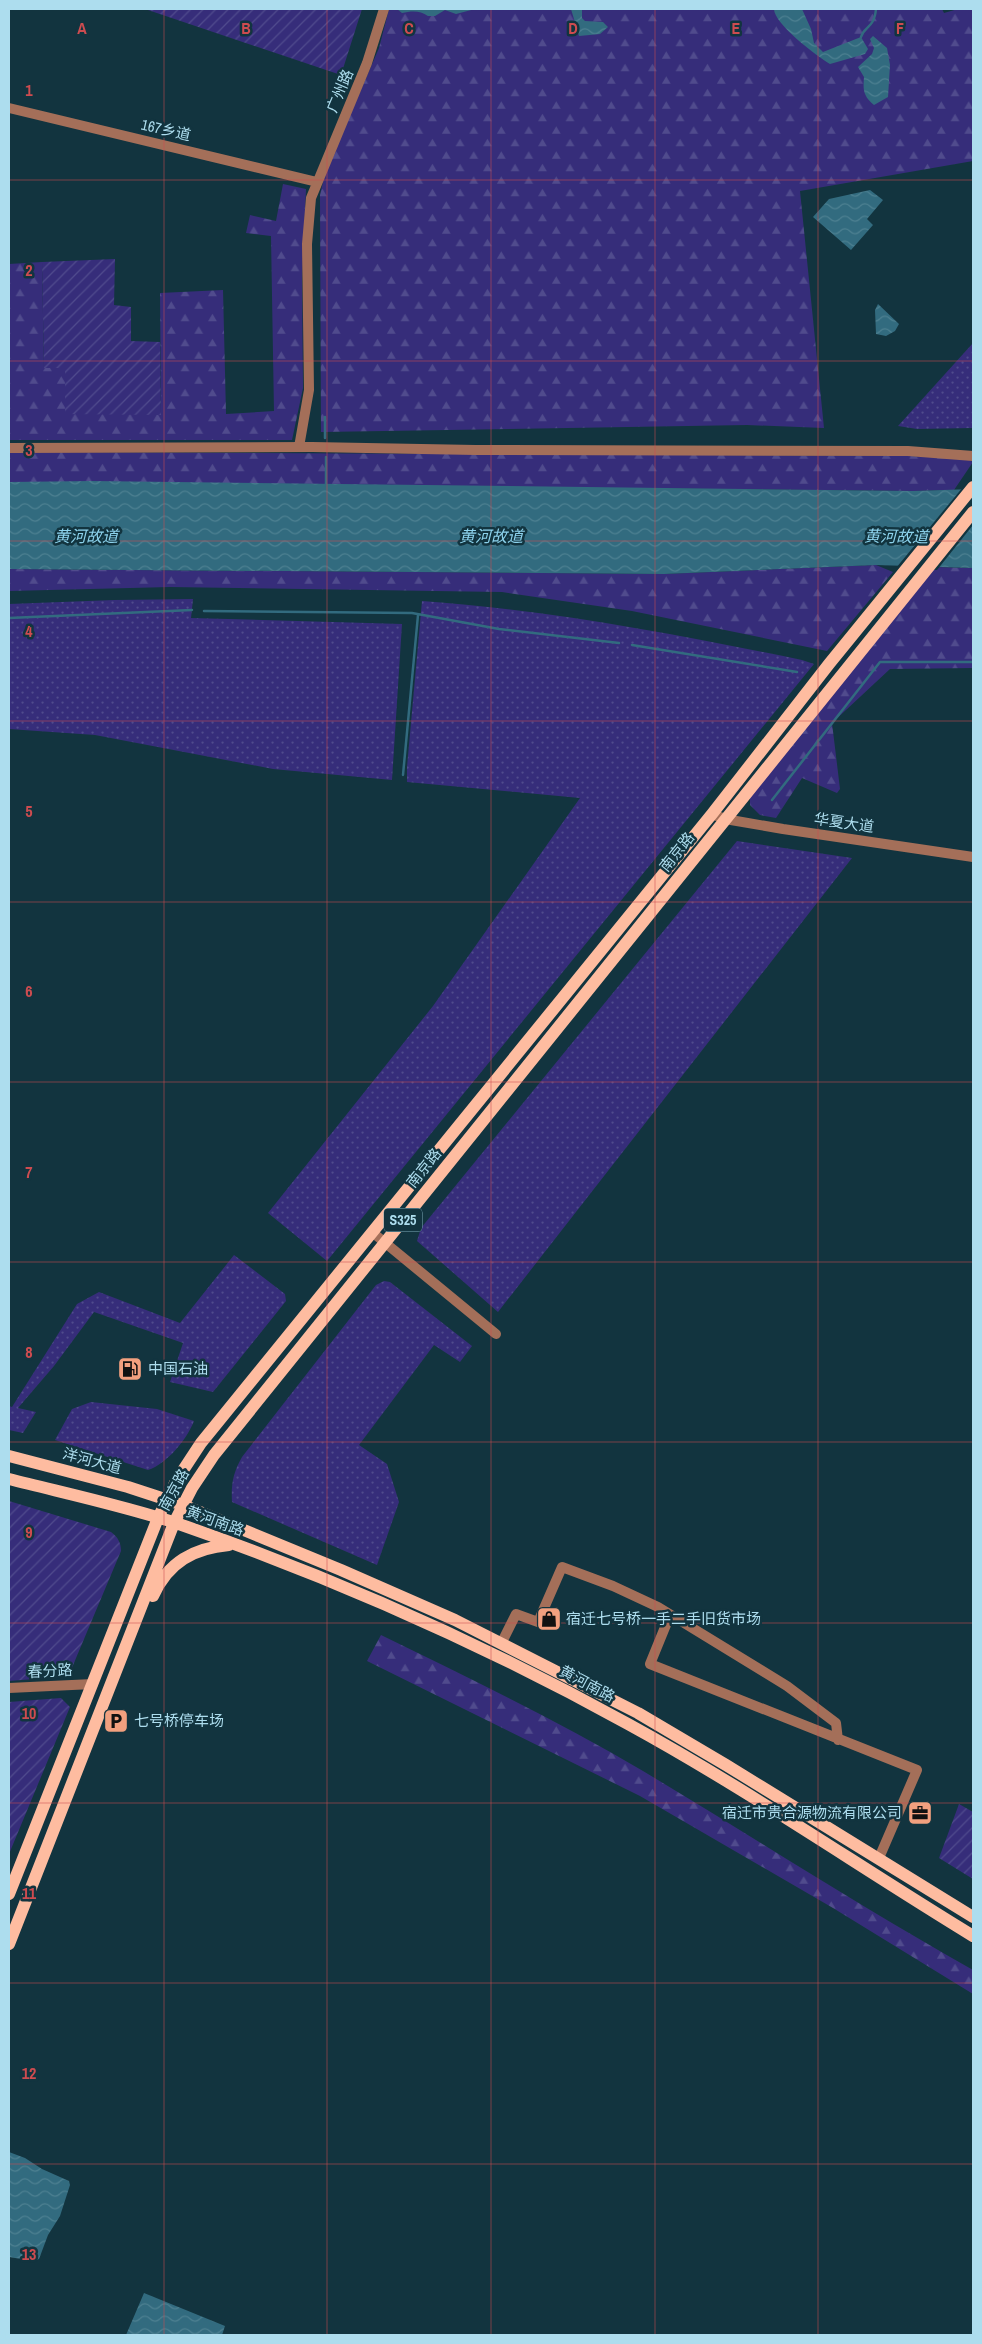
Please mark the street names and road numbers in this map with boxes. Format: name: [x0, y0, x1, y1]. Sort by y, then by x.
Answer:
street label: 广州路: [321, 66, 358, 116]
street label: 167乡道: [139, 114, 193, 145]
street label: 华夏大道: [813, 808, 875, 837]
street label: 南京路: [654, 828, 699, 876]
street label: 南京路: [401, 1144, 446, 1192]
road number: S325: [384, 1208, 422, 1232]
street label: 洋河大道: [60, 1443, 124, 1478]
street label: 南京路: [153, 1465, 194, 1515]
street label: 黄河南路: [183, 1500, 247, 1541]
street label: 春分路: [27, 1659, 73, 1682]
street label: 黄河南路: [556, 1660, 619, 1707]

